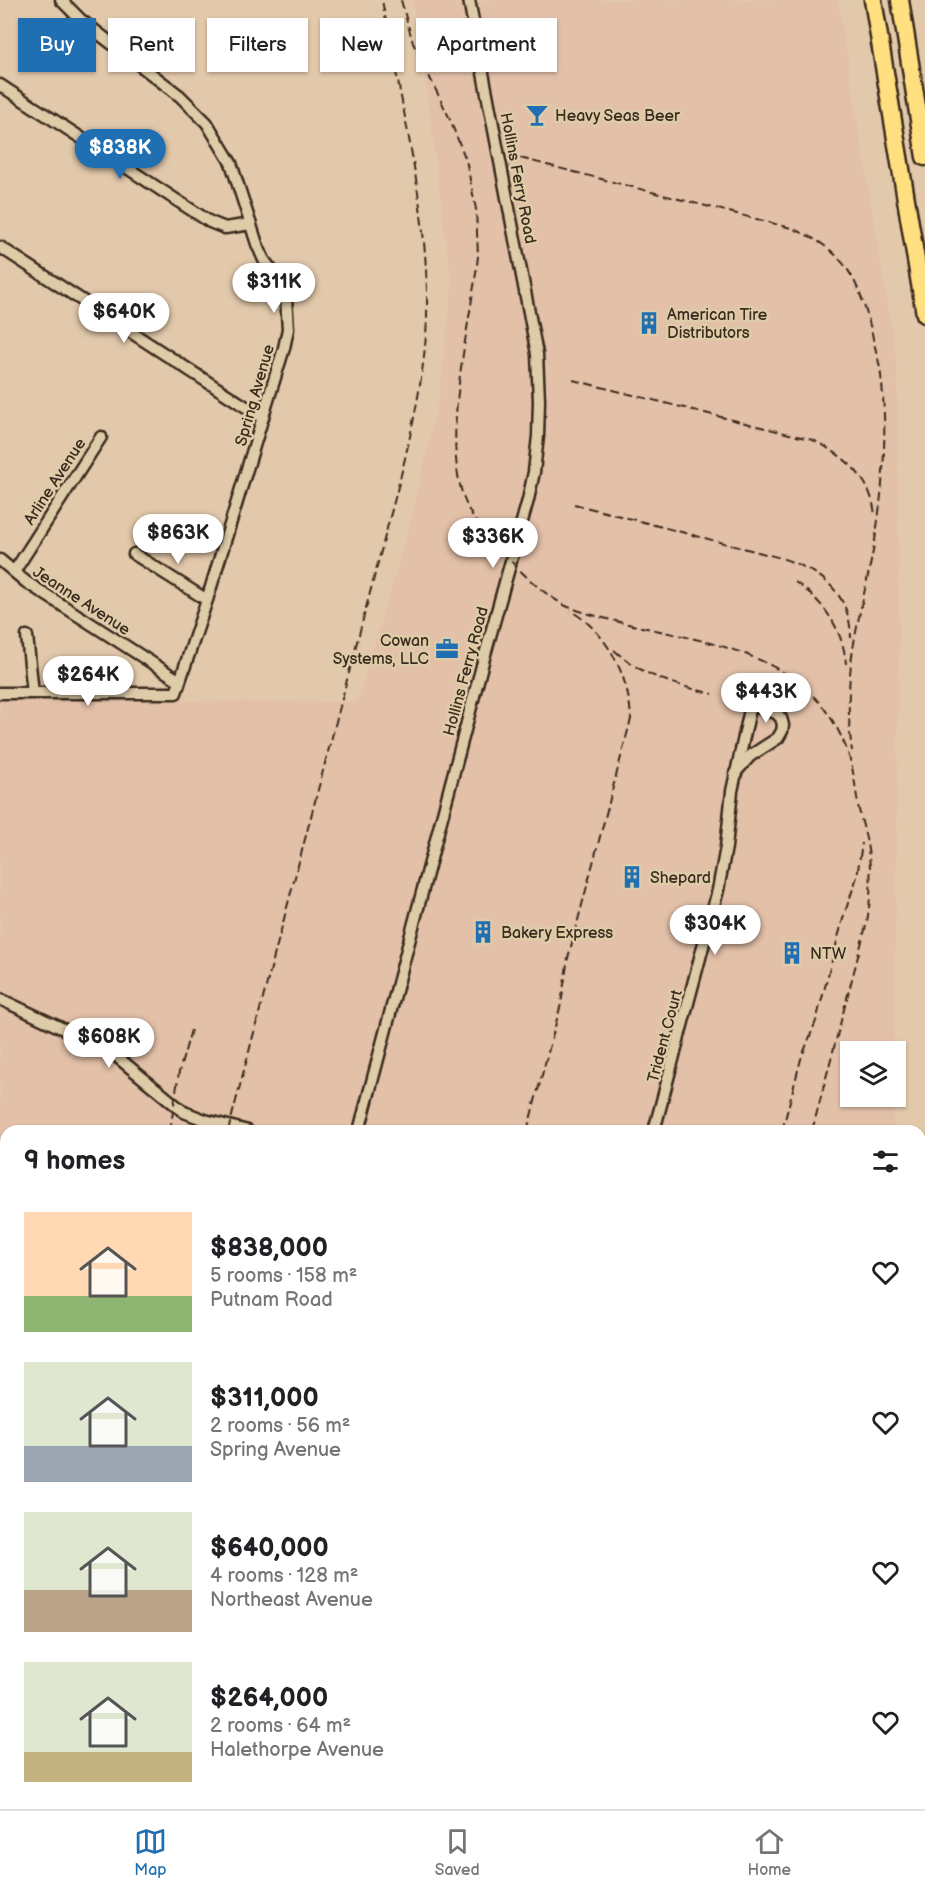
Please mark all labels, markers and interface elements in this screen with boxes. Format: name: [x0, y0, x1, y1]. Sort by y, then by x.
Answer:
chip: Buy: [18, 18, 96, 72]
chip: Rent: [108, 18, 195, 72]
chip: Filters: [207, 18, 308, 72]
chip: New: [320, 18, 404, 72]
chip: Apartment: [416, 18, 557, 72]
bar icon: Heavy Seas Beer: [524, 102, 550, 128]
place label: Heavy Seas Beer: [555, 107, 680, 126]
street label: Hollins Ferry Road: [496, 111, 540, 245]
pin: $838K: [78, 129, 162, 180]
text: $838K: [89, 136, 151, 160]
pin: $311K: [232, 263, 316, 314]
text: $311K: [246, 270, 302, 294]
pin: $640K: [82, 293, 166, 344]
text: $640K: [92, 300, 156, 324]
place label: American Tire Distributors: [667, 306, 768, 343]
building icon: American Tire Distributors: [636, 310, 662, 336]
street label: Spring Avenue: [232, 342, 279, 448]
street label: Arline Avenue: [20, 435, 91, 529]
pin: $863K: [136, 514, 220, 565]
pin: $336K: [451, 518, 535, 569]
text: $863K: [147, 521, 209, 545]
text: $336K: [462, 525, 524, 549]
street label: Jeanne Avenue: [29, 563, 134, 640]
street label: Hollins Ferry Road: [440, 605, 493, 738]
place label: Cowan Systems, LLC: [333, 632, 429, 669]
office icon: Cowan Systems, LLC: [434, 636, 460, 662]
pin: $264K: [46, 656, 130, 707]
text: $264K: [57, 663, 119, 687]
pin: $443K: [724, 673, 808, 724]
text: $443K: [735, 680, 797, 704]
building icon: Shepard: [619, 864, 645, 890]
place label: Shepard: [650, 869, 711, 888]
pin: $304K: [673, 905, 757, 956]
text: $304K: [684, 912, 746, 936]
building icon: Bakery Express: [470, 919, 496, 945]
place label: Bakery Express: [501, 924, 613, 943]
building icon: NTW: [779, 940, 805, 966]
place label: NTW: [810, 945, 847, 964]
street label: Trident Court: [644, 988, 687, 1085]
pin: $608K: [67, 1018, 151, 1069]
text: $608K: [77, 1025, 141, 1049]
map controls: [840, 1041, 906, 1107]
button: layers: [840, 1041, 906, 1107]
icon: filters: [869, 1145, 902, 1178]
text: 9 homes: [24, 1146, 125, 1177]
text: $838,000: [210, 1233, 328, 1264]
icon: home: [72, 1236, 144, 1308]
icon: heart: [869, 1256, 902, 1289]
text: 5 rooms · 158 m²: [210, 1264, 357, 1288]
text: Putnam Road: [210, 1288, 333, 1312]
text: $311,000: [210, 1383, 319, 1414]
icon: home: [72, 1386, 144, 1458]
icon: heart: [869, 1406, 902, 1439]
text: 2 rooms · 56 m²: [210, 1414, 350, 1438]
text: Spring Avenue: [210, 1438, 341, 1462]
text: $640,000: [210, 1533, 329, 1564]
icon: home: [72, 1536, 144, 1608]
icon: heart: [869, 1556, 902, 1589]
text: 4 rooms · 128 m²: [210, 1564, 358, 1588]
text: Northeast Avenue: [210, 1588, 373, 1612]
text: $264,000: [210, 1683, 328, 1714]
icon: home: [72, 1686, 144, 1758]
icon: heart: [869, 1706, 902, 1739]
text: 2 rooms · 64 m²: [210, 1714, 351, 1738]
text: Halethorpe Avenue: [210, 1738, 384, 1762]
tab: Map: [134, 1825, 167, 1880]
tab: Saved: [435, 1825, 480, 1880]
tab: Home: [748, 1825, 791, 1880]

